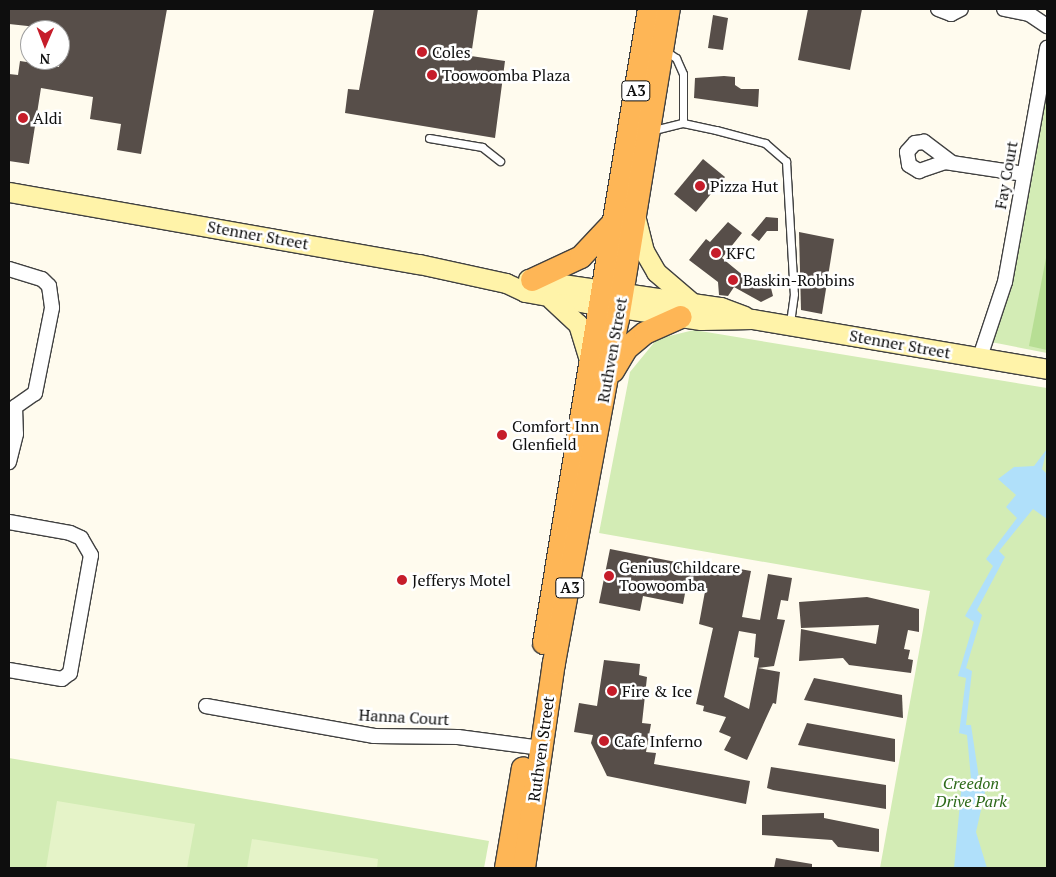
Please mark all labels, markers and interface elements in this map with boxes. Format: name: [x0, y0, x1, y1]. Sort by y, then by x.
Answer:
north arrow: [20, 20, 70, 70]
place label: Coles: [432, 42, 471, 62]
marker: Coles: [416, 46, 428, 58]
text: N: [39, 50, 50, 69]
place label: Toowoomba Plaza: [442, 65, 570, 85]
marker: Toowoomba Plaza: [426, 69, 438, 81]
road number: A3: [621, 78, 651, 104]
place label: Aldi: [33, 108, 62, 128]
marker: Aldi: [17, 112, 29, 124]
street label: Fay Court: [991, 139, 1021, 211]
place label: Pizza Hut: [710, 176, 778, 196]
marker: Pizza Hut: [694, 180, 706, 192]
street label: Stenner Street: [206, 217, 310, 253]
place label: KFC: [726, 243, 755, 263]
marker: KFC: [710, 247, 722, 259]
place label: Baskin-Robbins: [743, 270, 855, 290]
marker: Baskin-Robbins: [727, 274, 739, 286]
street label: Ruthven Street: [593, 296, 631, 404]
street label: Stenner Street: [848, 326, 952, 362]
place label: Comfort Inn Glenfield: [512, 416, 599, 454]
marker: Comfort Inn Glenfield: [496, 429, 508, 441]
place label: Genius Childcare Toowoomba: [619, 557, 740, 595]
place label: Jefferys Motel: [412, 570, 511, 590]
marker: Genius Childcare Toowoomba: [603, 570, 615, 582]
marker: Jefferys Motel: [396, 574, 408, 586]
road number: A3: [555, 576, 585, 600]
place label: Fire & Ice: [622, 681, 692, 701]
marker: Fire & Ice: [606, 685, 618, 697]
street label: Ruthven Street: [524, 695, 558, 803]
street label: Hanna Court: [358, 705, 450, 729]
place label: Cafe Inferno: [614, 731, 702, 751]
marker: Cafe Inferno: [598, 735, 610, 747]
park label: Creedon Drive Park: [935, 773, 1007, 811]

